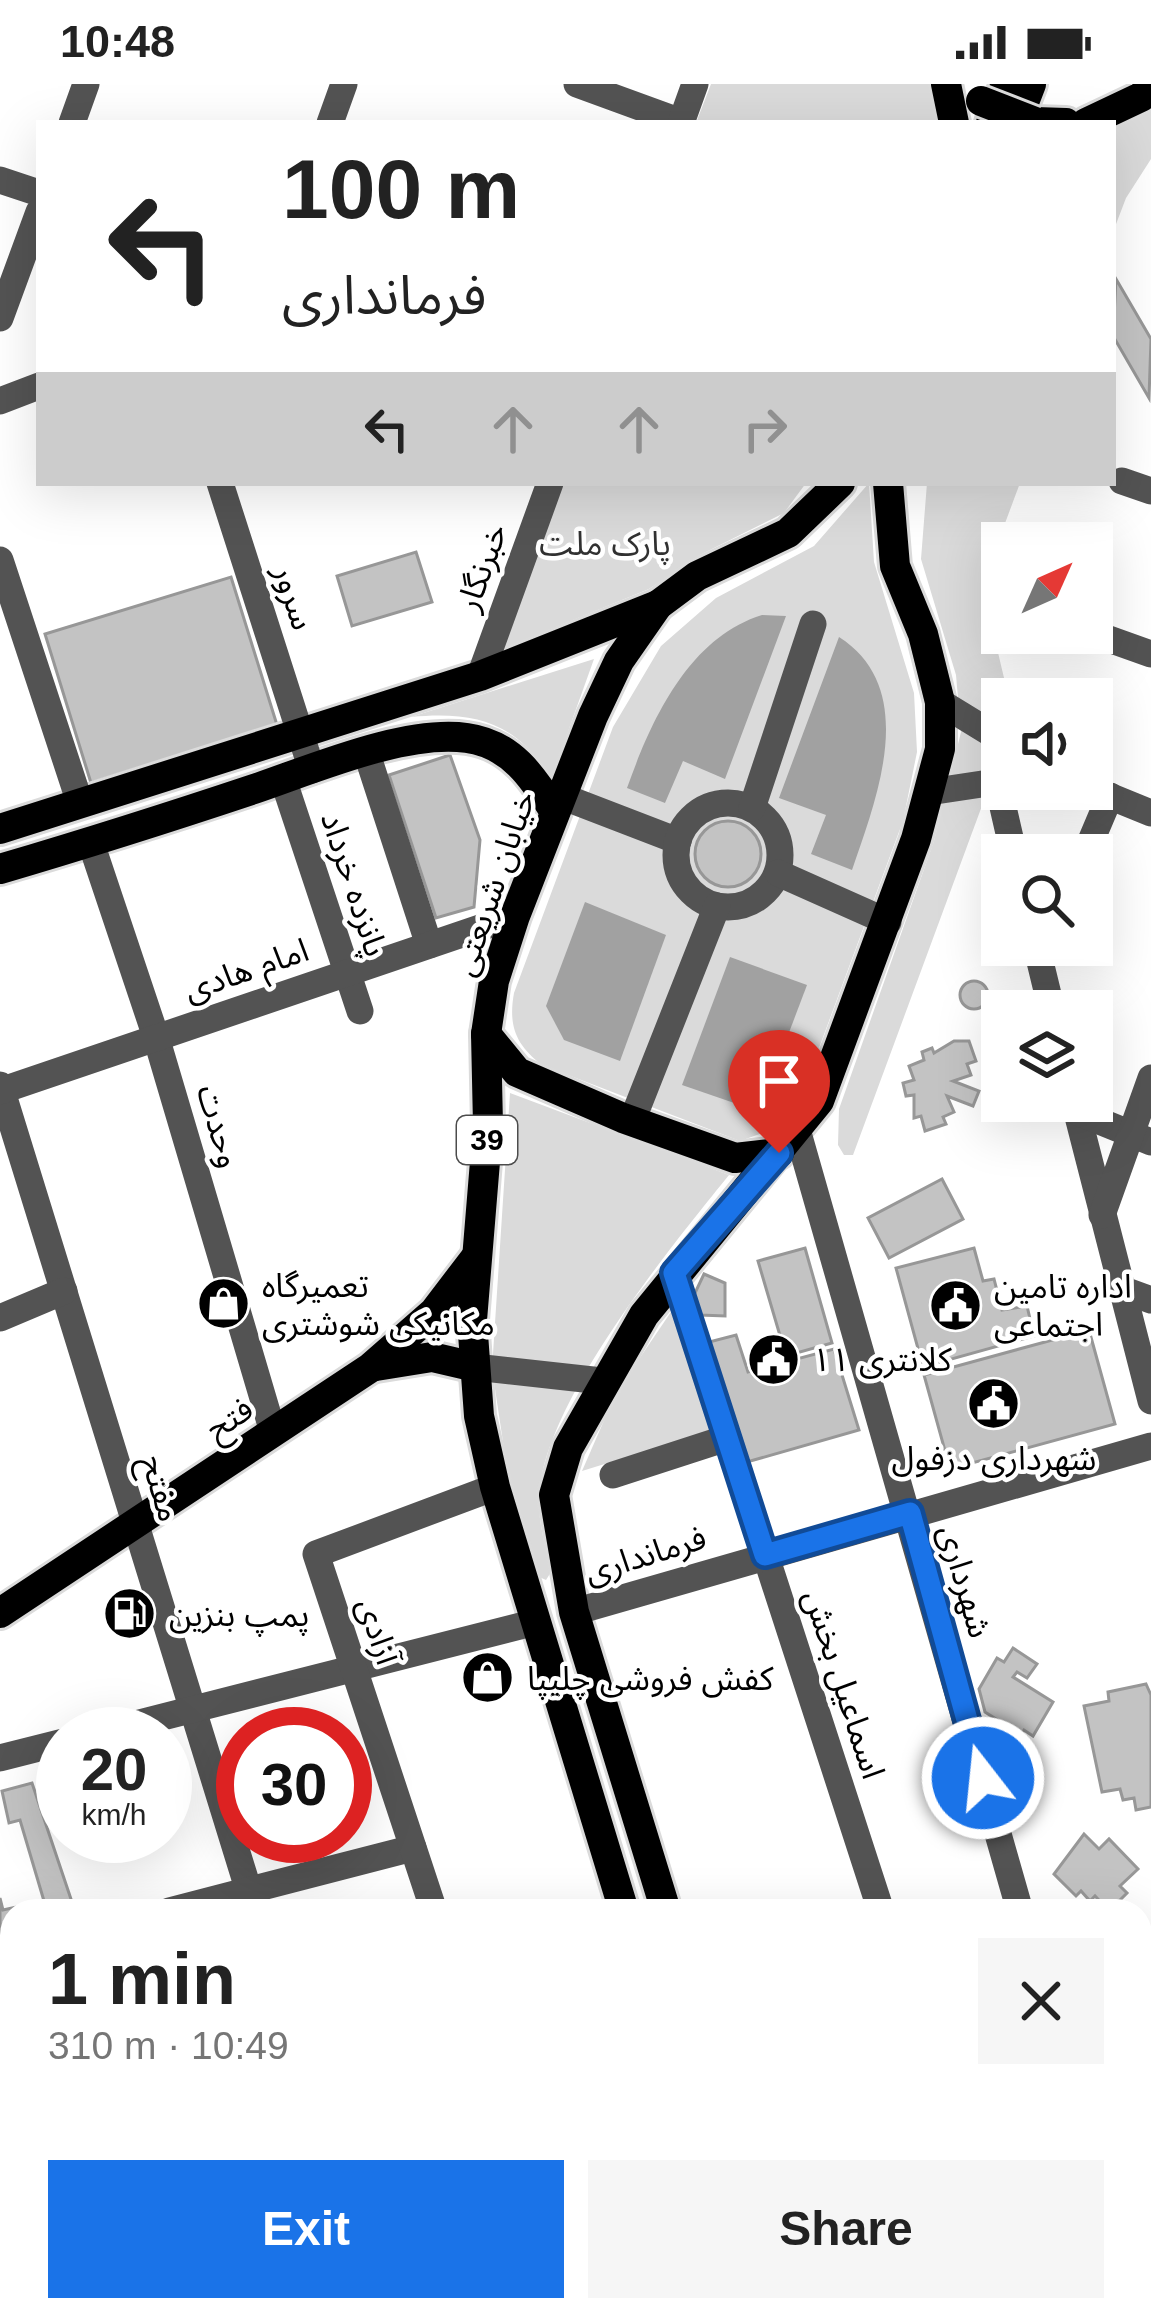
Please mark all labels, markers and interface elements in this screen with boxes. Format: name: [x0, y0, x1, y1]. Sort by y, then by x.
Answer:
text: 10:48: [60, 16, 175, 67]
text: 100 m: [282, 142, 520, 236]
icon: left: [84, 168, 240, 324]
text: فرمانداری: [282, 265, 486, 325]
icon: left: [354, 396, 420, 462]
icon: ahead: [480, 396, 546, 462]
icon: ahead: [606, 396, 672, 462]
icon: right: [732, 396, 798, 462]
street label: خبرنگار: [448, 518, 515, 617]
north arrow: [981, 522, 1113, 654]
map controls: [981, 522, 1113, 1122]
park label: پارک ملت: [539, 525, 671, 565]
street label: سرور: [266, 559, 322, 634]
button: sound: [981, 678, 1113, 810]
street label: خیابان شریعتی: [445, 786, 543, 981]
street label: پانزده خرداد: [311, 807, 395, 962]
button: search: [981, 834, 1113, 966]
street label: امام هادی: [179, 931, 315, 1014]
button: layers: [981, 990, 1113, 1122]
pin: [728, 1030, 830, 1153]
icon: arrive: [746, 1048, 812, 1114]
street label: وحدت: [189, 1080, 249, 1172]
road number: 39: [457, 1116, 517, 1164]
place label: تعمیرگاه مکانیکی شوشتری: [262, 1267, 495, 1343]
place label: اداره تامین اجتماعی: [994, 1268, 1132, 1344]
shop icon: تعمیرگاه مکانیکی شوشتری: [195, 1276, 251, 1332]
public building icon: اداره تامین اجتماعی: [927, 1277, 983, 1333]
public building icon: کلانتری ۱۱: [745, 1331, 801, 1387]
place label: کلانتری ۱۱: [812, 1341, 952, 1379]
public building icon: شهرداری دزفول: [966, 1376, 1022, 1432]
street label: فتح: [199, 1390, 263, 1452]
place label: شهرداری دزفول: [892, 1440, 1096, 1478]
street label: مفتح: [128, 1451, 189, 1528]
street label: فرمانداری: [580, 1519, 711, 1591]
street label: شهرداری: [931, 1521, 999, 1642]
street label: اسماعیل بخش: [796, 1585, 892, 1784]
fuel station icon: پمپ بنزین: [102, 1586, 158, 1642]
street label: آزادی: [350, 1593, 407, 1671]
place label: پمپ بنزین: [169, 1596, 309, 1637]
shop icon: کفش فروشی چلیپا: [460, 1650, 516, 1706]
place label: کفش فروشی چلیپا: [527, 1660, 774, 1700]
speed limit sign: 30: [216, 1707, 372, 1863]
position arrow: [920, 1715, 1046, 1841]
text: 20: [81, 1736, 147, 1803]
text: km/h: [81, 1798, 147, 1831]
button: close: [978, 1938, 1104, 2064]
text: 1 min: [48, 1939, 236, 2019]
text: 310 m · 10:49: [48, 2024, 289, 2067]
button: Exit: [48, 2160, 564, 2298]
button: Share: [588, 2160, 1104, 2298]

